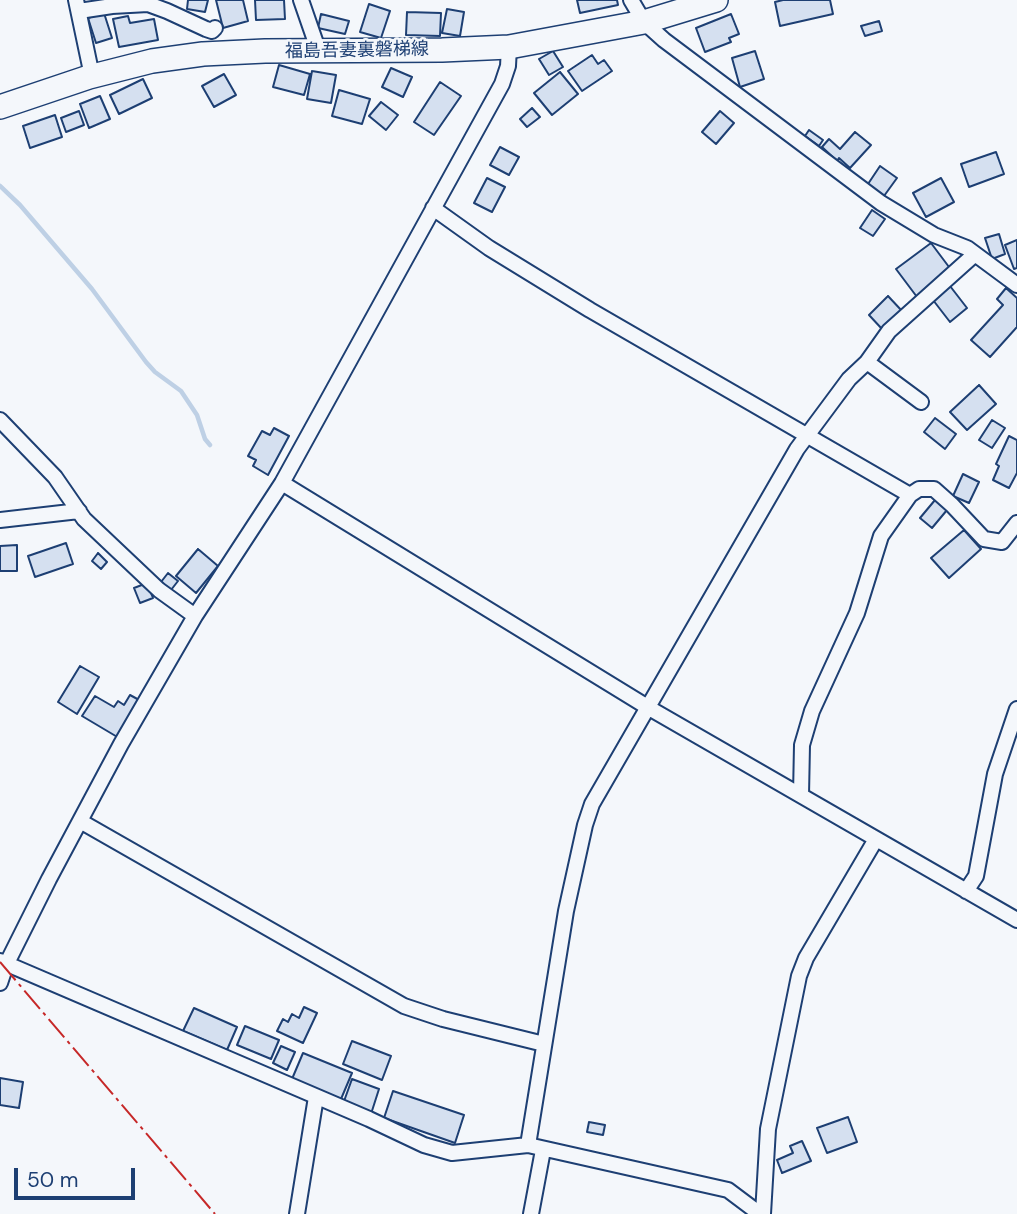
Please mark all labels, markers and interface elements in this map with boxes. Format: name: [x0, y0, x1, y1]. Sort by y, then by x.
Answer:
street label: 福島吾妻裏磐梯線: [285, 39, 429, 63]
scale bar: [18, 1154, 138, 1198]
text: 50 m: [27, 1166, 78, 1194]

